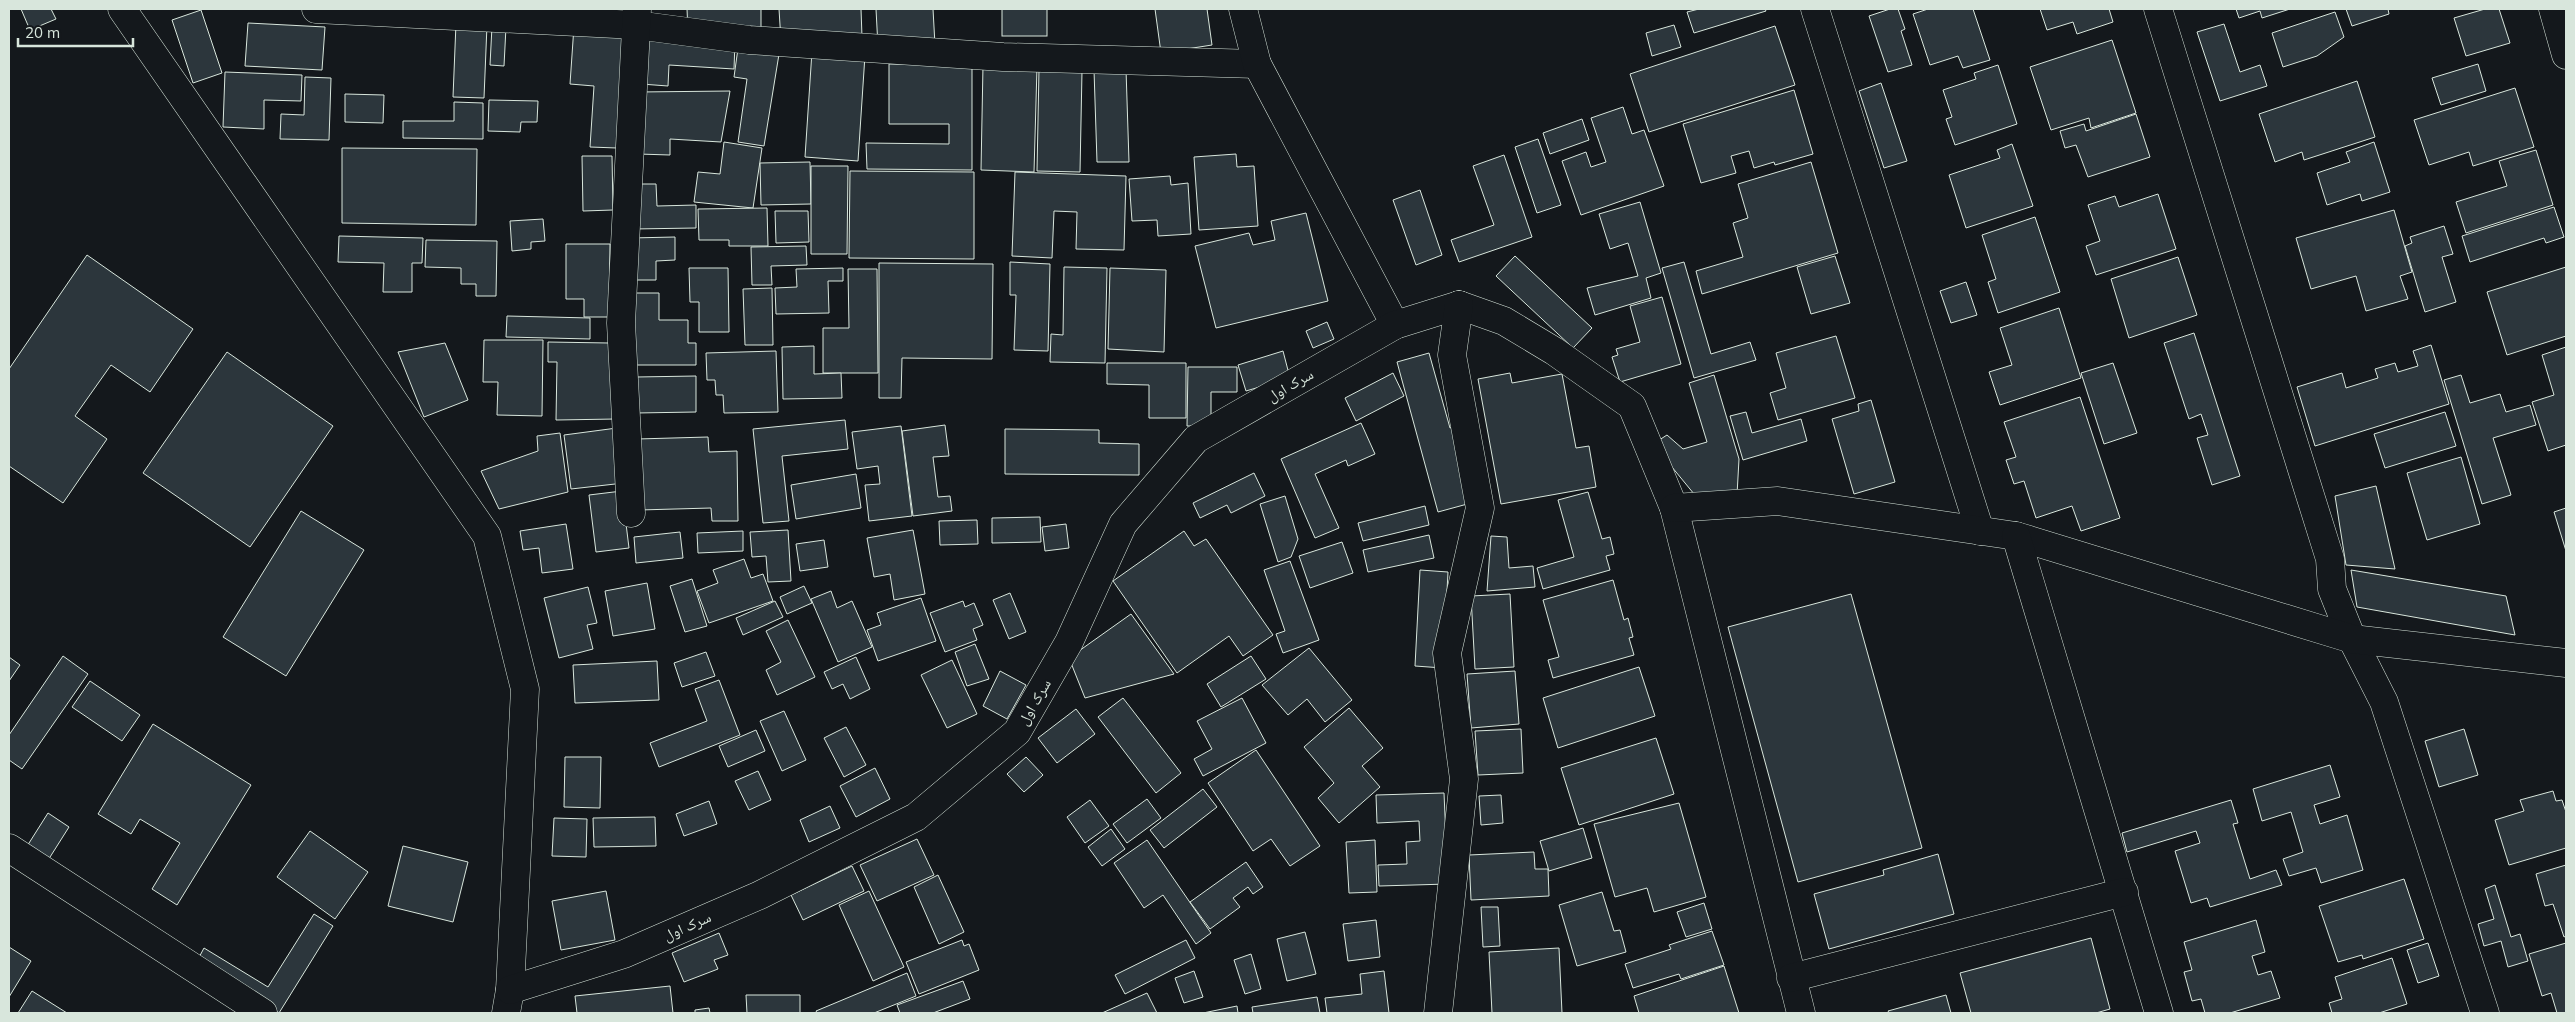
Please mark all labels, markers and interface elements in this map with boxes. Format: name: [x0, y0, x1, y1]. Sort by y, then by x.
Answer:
scale bar: [18, 15, 132, 47]
text: 20 m: [25, 23, 60, 42]
street label: سرک اول: [1264, 364, 1317, 407]
street label: سرک اول: [1013, 675, 1056, 729]
street label: سرک اول: [660, 907, 714, 946]

